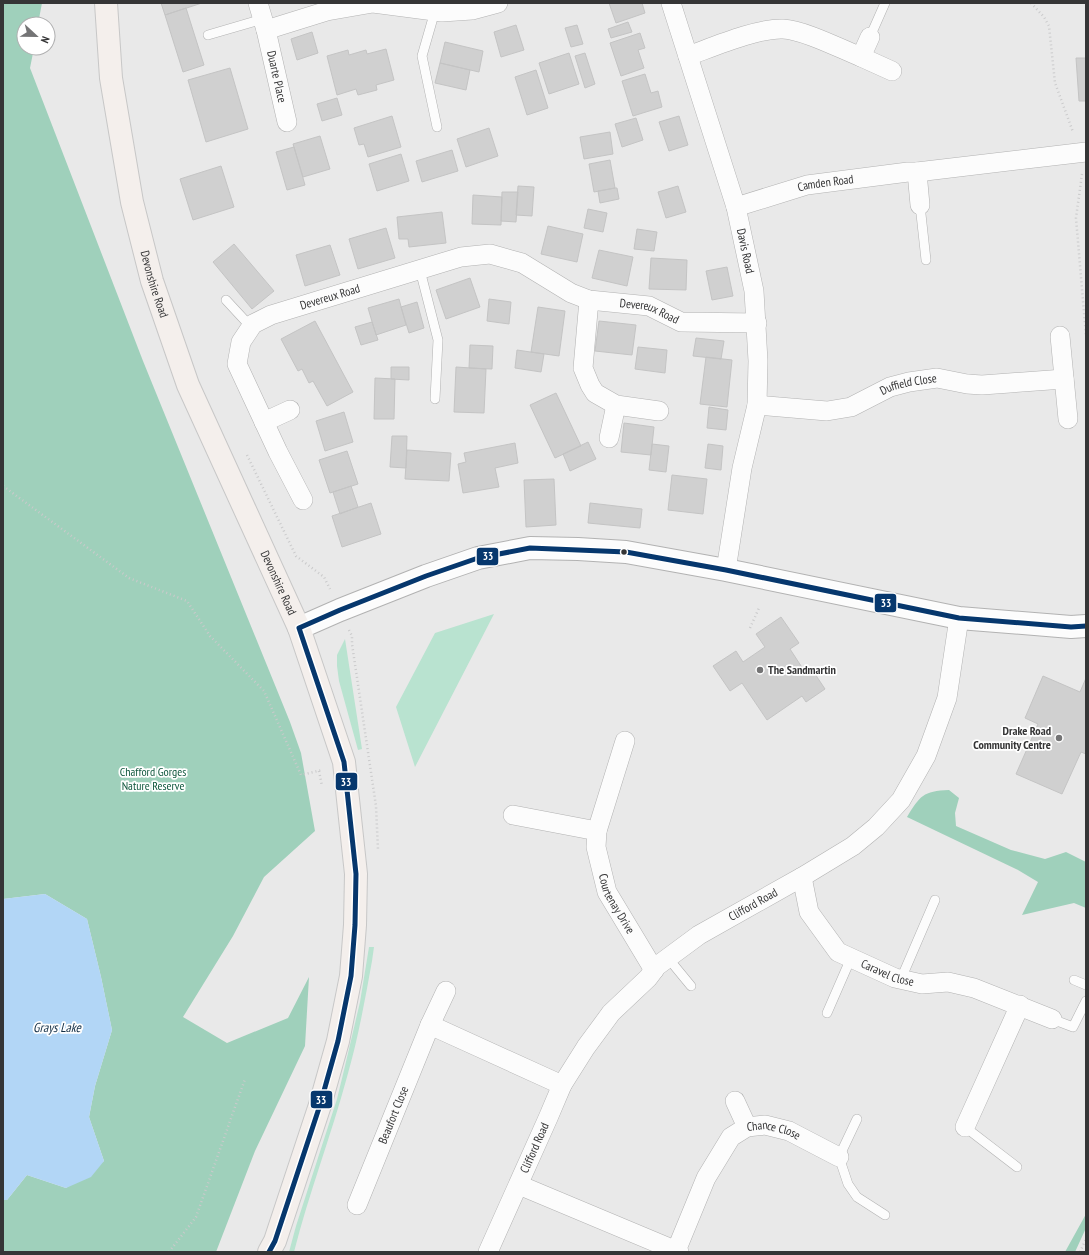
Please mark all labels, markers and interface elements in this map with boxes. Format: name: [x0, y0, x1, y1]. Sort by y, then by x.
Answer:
north arrow: [16, 16, 56, 56]
text: N: [38, 34, 53, 45]
street label: Duarte Place: [264, 49, 290, 104]
street label: Camden Road: [795, 171, 854, 195]
street label: Davis Road: [734, 227, 758, 275]
street label: Devonshire Road: [138, 249, 172, 319]
street label: Devereux Road: [298, 280, 362, 313]
street label: Devereux Road: [619, 295, 682, 327]
street label: Duffield Close: [877, 370, 938, 398]
line badge: 33: [476, 547, 499, 566]
unlabelled marker: [619, 547, 629, 557]
street label: Devonshire Road: [258, 548, 300, 617]
text: 33: [483, 549, 493, 563]
line badge: 33: [874, 593, 897, 613]
text: 33: [881, 596, 891, 610]
place label: The Sandmartin: [768, 662, 836, 677]
marker: The Sandmartin: [755, 665, 765, 675]
place label: Drake Road Community Centre: [973, 723, 1051, 752]
marker: Drake Road Community Centre: [1054, 733, 1064, 743]
park label: Chafford Gorges Nature Reserve: [120, 764, 186, 793]
line badge: 33: [335, 772, 358, 791]
text: 33: [341, 775, 351, 789]
street label: Courtenay Drive: [596, 872, 638, 936]
street label: Clifford Road: [726, 884, 780, 924]
street label: Caravel Close: [859, 956, 915, 989]
water label: Grays Lake: [33, 1019, 83, 1036]
street label: Beaufort Close: [375, 1084, 411, 1146]
line badge: 33: [310, 1090, 333, 1109]
text: 33: [316, 1093, 326, 1107]
street label: Chance Close: [746, 1117, 803, 1143]
street label: Clifford Road: [516, 1120, 552, 1175]

